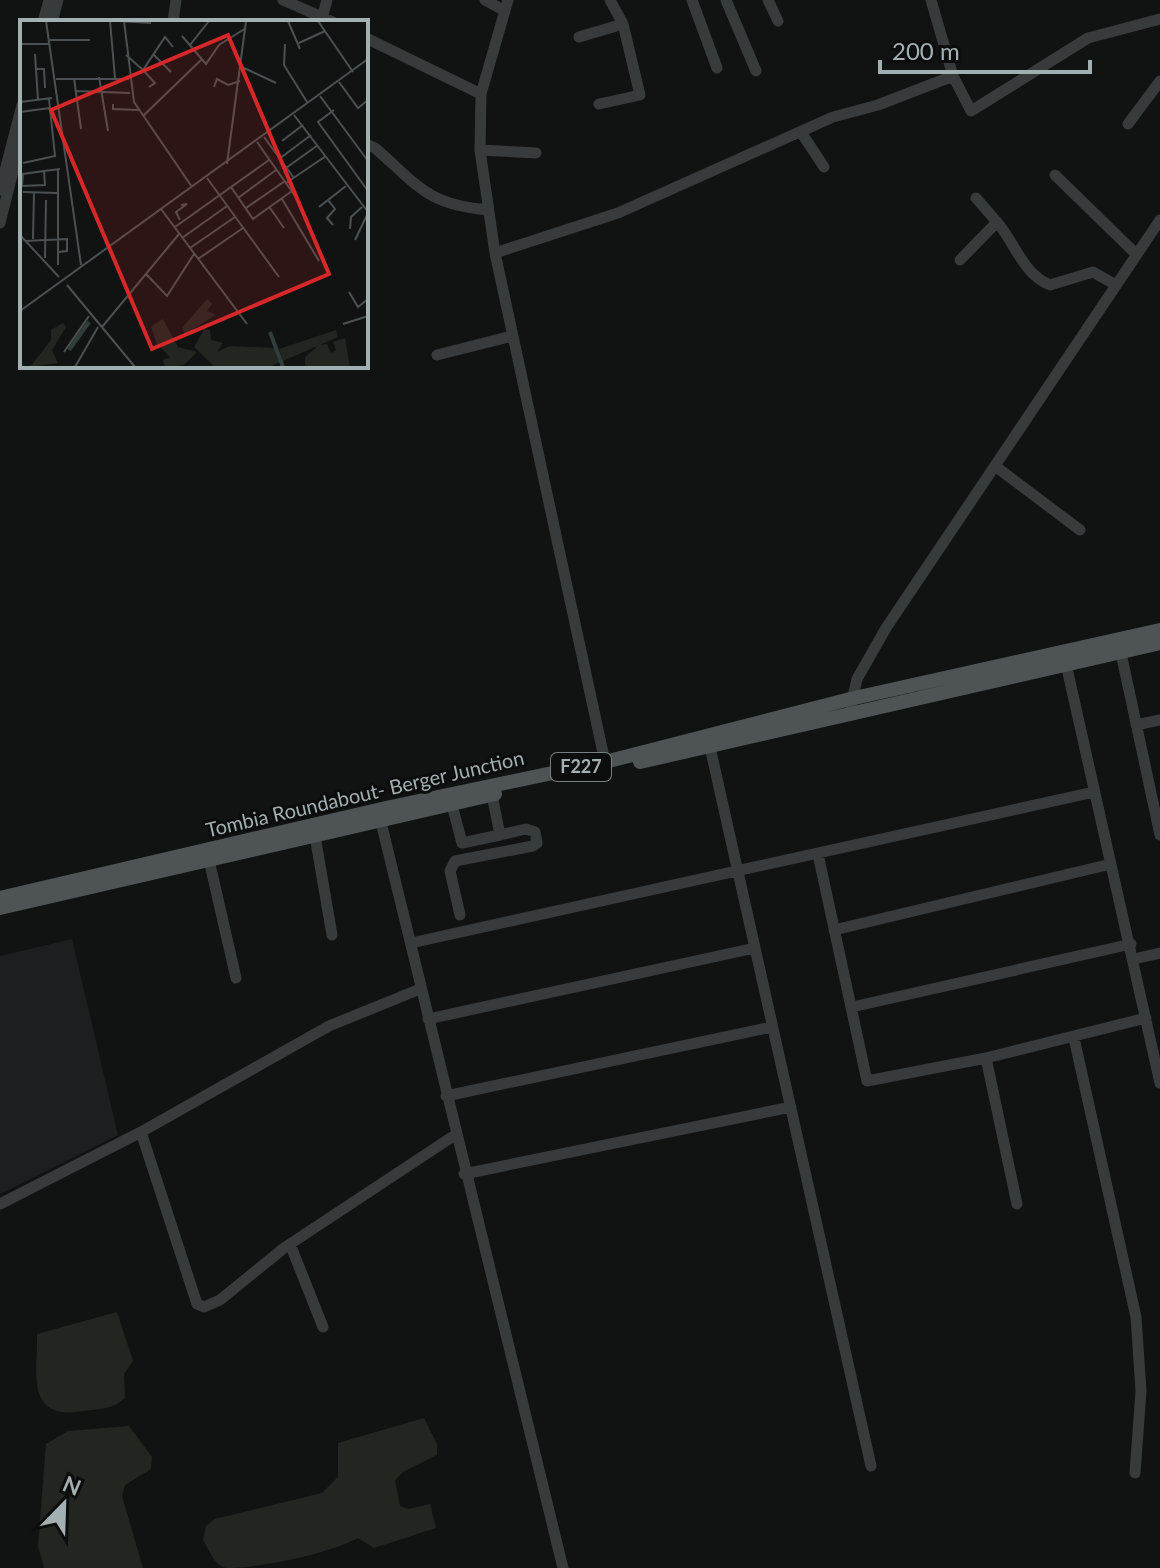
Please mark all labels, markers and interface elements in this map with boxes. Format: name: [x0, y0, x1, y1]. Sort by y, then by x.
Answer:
inset map: [20, 20, 368, 368]
scale bar: [880, 24, 1090, 74]
text: 200 m: [892, 36, 960, 65]
street label: Tombia Roundabout- Berger Junction: [203, 745, 526, 841]
road number: F227: [551, 753, 611, 781]
north arrow: [24, 1464, 104, 1544]
text: N: [59, 1469, 85, 1501]

